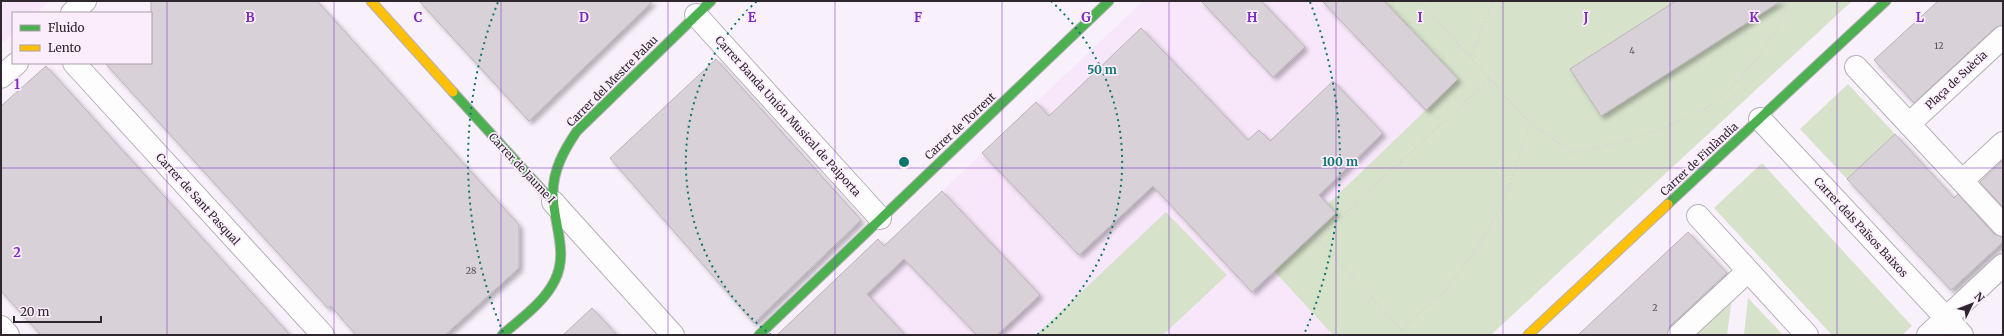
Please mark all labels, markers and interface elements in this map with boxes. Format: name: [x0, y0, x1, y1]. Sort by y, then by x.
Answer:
text: B: [245, 9, 255, 26]
text: C: [414, 9, 423, 26]
text: D: [579, 9, 589, 26]
text: E: [748, 9, 757, 26]
text: F: [914, 9, 922, 26]
text: G: [1081, 9, 1091, 26]
text: H: [1247, 9, 1258, 26]
text: I: [1417, 9, 1423, 26]
text: J: [1582, 9, 1589, 26]
text: K: [1749, 9, 1759, 26]
text: L: [1916, 9, 1925, 26]
legend: [12, 12, 152, 64]
text: Fluido: [48, 20, 85, 35]
street label: Carrer del Mestre Palau: [564, 33, 660, 129]
street label: Carrer Banda Unión Musical de Paiporta: [712, 33, 864, 199]
text: Lento: [48, 40, 81, 55]
house number: 12: [1934, 40, 1944, 51]
house number: 4: [1629, 45, 1635, 56]
street label: Plaça de Suècia: [1922, 48, 1990, 112]
text: 50 m: [1087, 62, 1117, 77]
text: 1: [14, 76, 20, 93]
street label: Carrer de Torrent: [922, 89, 999, 162]
street label: Carrer de Finlàndia: [1657, 119, 1741, 199]
street label: Carrer de Jaume I: [486, 130, 558, 206]
street label: Carrer de Sant Pasqual: [153, 150, 243, 248]
text: 100 m: [1322, 154, 1358, 169]
centre of rings: [897, 155, 911, 169]
street label: Carrer dels Països Baixos: [1811, 174, 1911, 280]
text: 2: [13, 244, 21, 261]
house number: 28: [466, 265, 476, 276]
north arrow: [1952, 284, 1992, 324]
text: N: [1971, 289, 1988, 305]
scale bar: [14, 298, 101, 324]
house number: 2: [1652, 302, 1658, 313]
text: 20 m: [20, 304, 49, 319]

